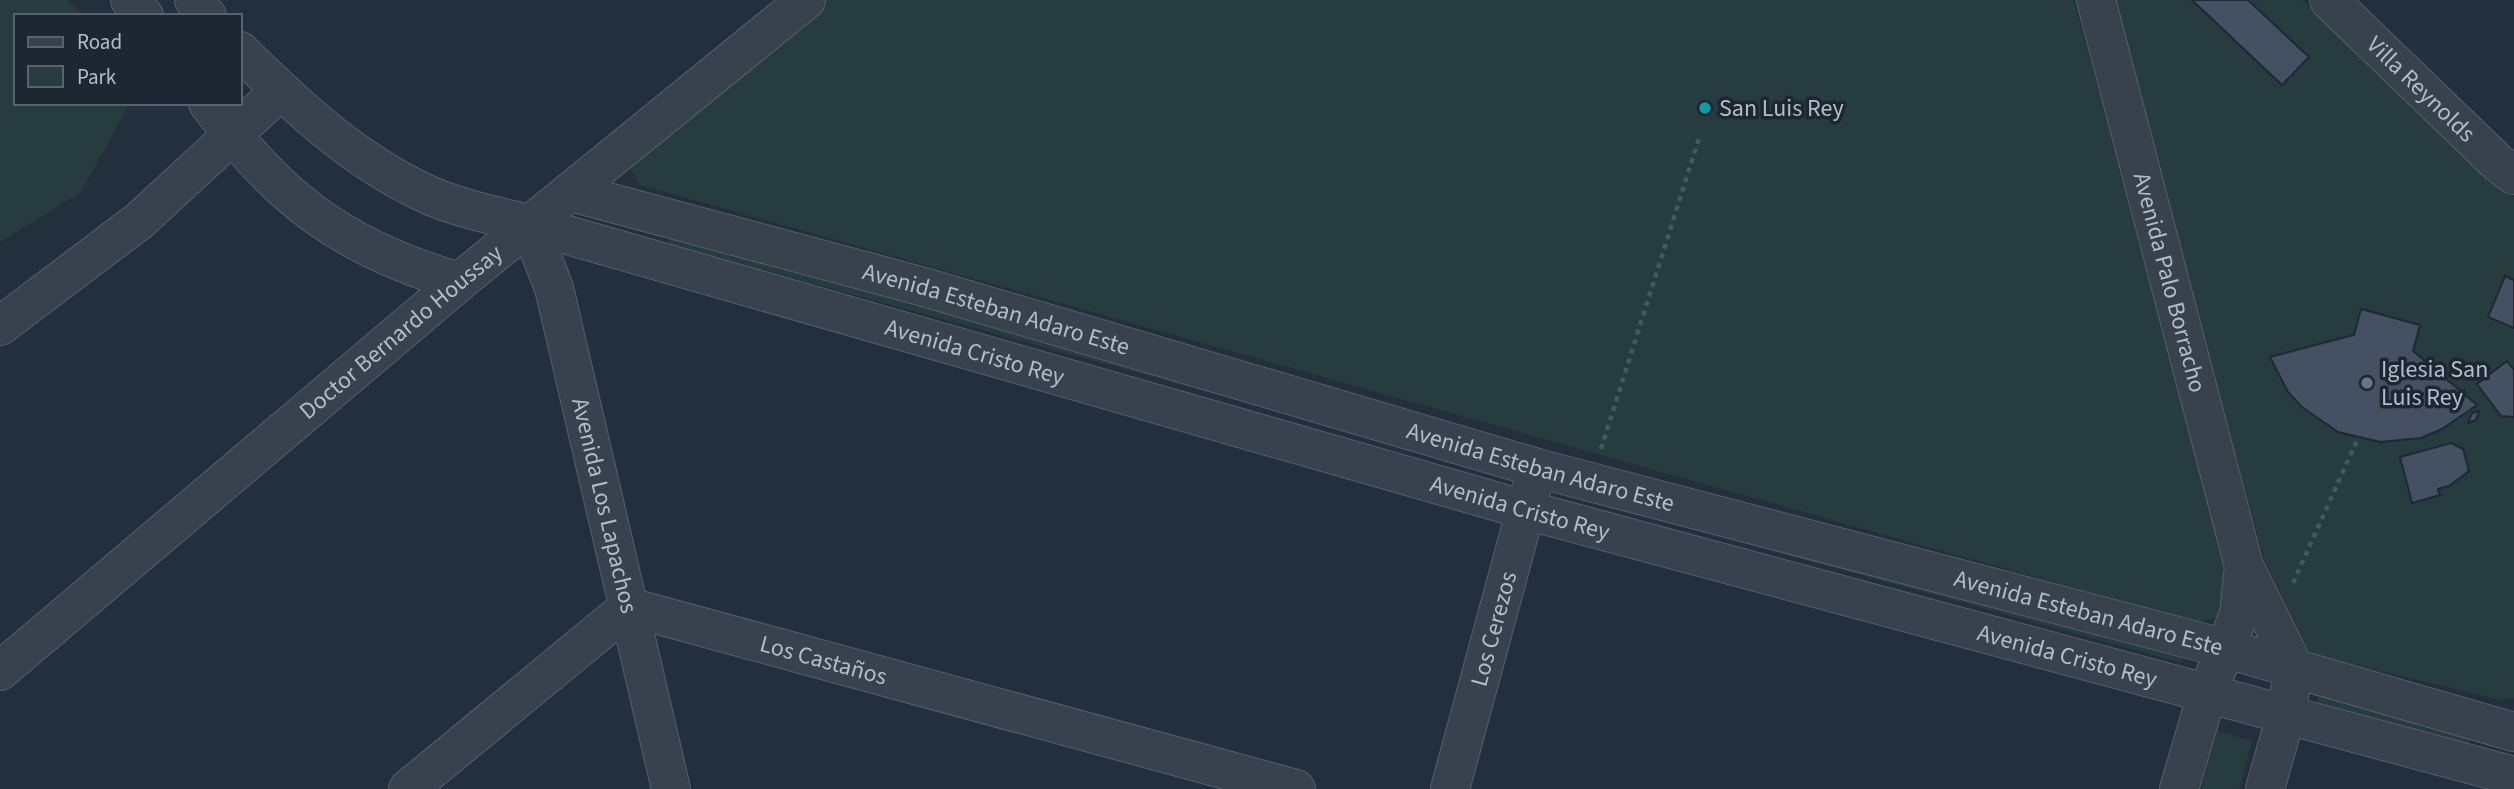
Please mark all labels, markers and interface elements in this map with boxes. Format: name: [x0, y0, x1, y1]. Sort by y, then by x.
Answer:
legend: [14, 14, 242, 105]
text: Road: [77, 27, 122, 57]
street label: Villa Reynolds: [2359, 28, 2484, 150]
text: Park: [77, 62, 117, 92]
place label: San Luis Rey: [1719, 91, 1844, 126]
marker: San Luis Rey: [1697, 100, 1713, 116]
street label: Avenida Palo Borracho: [2124, 169, 2215, 396]
street label: Doctor Bernardo Houssay: [291, 236, 510, 428]
street label: Avenida Esteban Adaro Este: [859, 254, 1134, 364]
street label: Avenida Cristo Rey: [881, 310, 1069, 394]
place label: Iglesia San Luis Rey: [2381, 352, 2488, 415]
marker: Iglesia San Luis Rey: [2359, 375, 2375, 391]
street label: Avenida Los Lapachos: [563, 394, 647, 617]
street label: Avenida Esteban Adaro Este: [1403, 413, 1678, 521]
street label: Avenida Cristo Rey: [1426, 466, 1614, 549]
street label: Avenida Esteban Adaro Este: [1950, 561, 2227, 665]
street label: Los Cerezos: [1461, 567, 1526, 690]
street label: Avenida Cristo Rey: [1973, 615, 2161, 697]
street label: Los Castaños: [756, 626, 891, 694]

